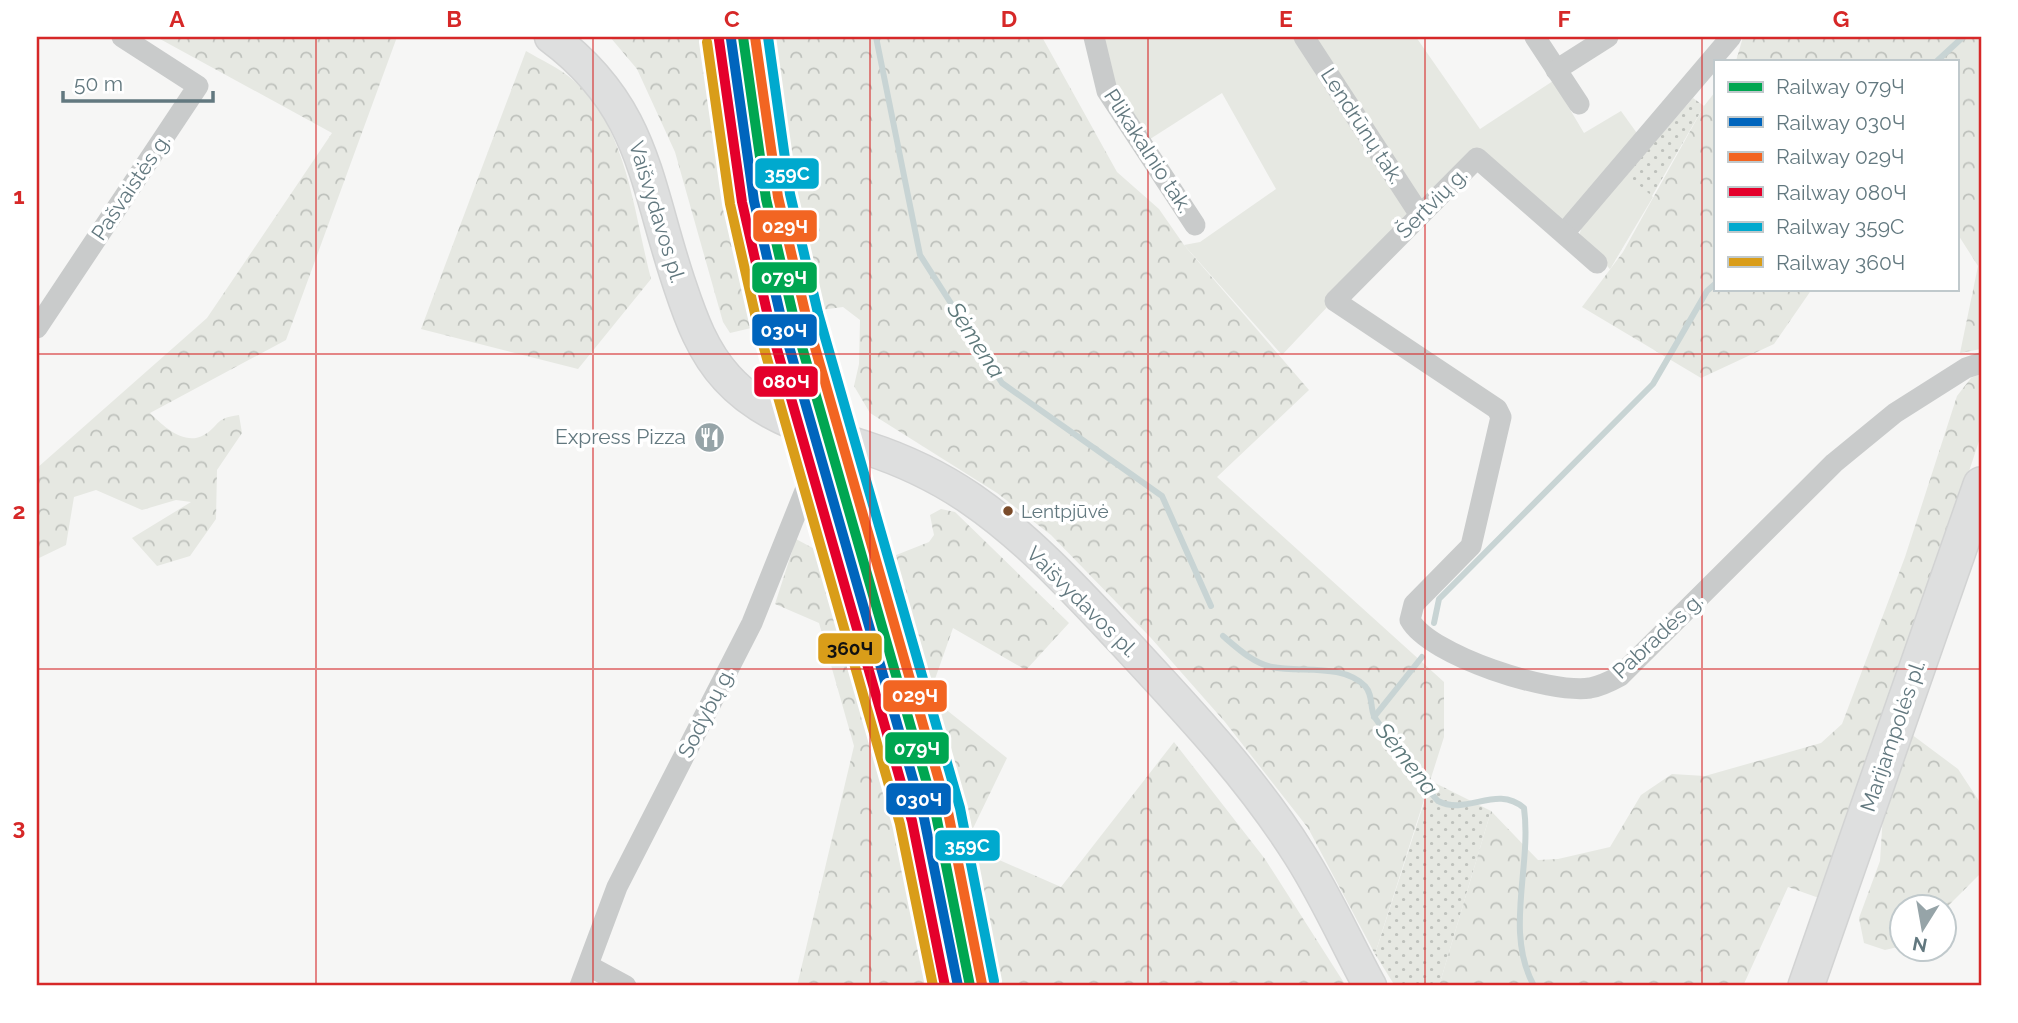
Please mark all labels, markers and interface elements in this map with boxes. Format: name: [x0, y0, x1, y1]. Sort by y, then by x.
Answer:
text: A: [169, 5, 185, 32]
text: B: [446, 5, 462, 32]
text: C: [724, 5, 740, 32]
text: D: [1001, 5, 1017, 32]
text: E: [1279, 5, 1293, 32]
text: F: [1557, 5, 1571, 32]
text: G: [1833, 5, 1849, 32]
scale bar: [63, 60, 214, 104]
legend: [1714, 60, 1958, 290]
street label: Lendrūnų tak.: [1316, 63, 1409, 188]
text: 50 m: [74, 71, 123, 96]
text: Railway 079Ч: [1776, 74, 1905, 99]
street label: Plikakalnio tak.: [1099, 84, 1198, 217]
text: Railway 030Ч: [1776, 110, 1905, 135]
street label: Pašvaistės g.: [86, 129, 175, 245]
street label: Vaišvydavos pl.: [624, 138, 691, 286]
text: Railway 029Ч: [1776, 144, 1905, 169]
line badge: 359С: [754, 157, 820, 190]
text: 359С: [764, 162, 810, 184]
street label: Šertvių g.: [1391, 162, 1472, 243]
text: Railway 080Ч: [1776, 180, 1907, 205]
text: 1: [13, 182, 25, 209]
line badge: 029Ч: [752, 209, 818, 243]
text: Railway 359С: [1776, 214, 1904, 239]
text: 029Ч: [762, 215, 808, 237]
text: Railway 360Ч: [1776, 250, 1905, 275]
line badge: 079Ч: [751, 261, 818, 294]
text: 079Ч: [761, 266, 807, 288]
water label: Sėmena: [941, 296, 1011, 383]
line badge: 030Ч: [751, 313, 818, 347]
text: 030Ч: [761, 319, 807, 341]
line badge: 080Ч: [753, 365, 819, 398]
text: 080Ч: [762, 370, 810, 392]
restaurant icon: Express Pizza: [692, 420, 726, 454]
place label: Express Pizza: [555, 424, 686, 449]
text: 2: [13, 497, 25, 524]
place label: Lentpjūvė: [1021, 500, 1109, 522]
marker: Lentpjūvė: [1001, 504, 1015, 518]
street label: Vaišvydavos pl.: [1022, 541, 1143, 662]
street label: Pabradės g.: [1607, 588, 1708, 684]
line badge: 360Ч: [817, 632, 883, 665]
text: 360Ч: [827, 637, 873, 659]
street label: Marijampolės pl.: [1855, 657, 1930, 815]
street label: Sodybų g.: [672, 664, 739, 762]
line badge: 029Ч: [882, 679, 948, 713]
text: 029Ч: [892, 684, 938, 706]
water label: Sėmena: [1370, 716, 1444, 801]
line badge: 079Ч: [884, 731, 950, 765]
text: 079Ч: [894, 737, 940, 759]
line badge: 030Ч: [885, 782, 952, 816]
text: 030Ч: [896, 788, 942, 810]
text: 3: [13, 813, 25, 840]
line badge: 359С: [934, 829, 1001, 862]
text: 359С: [944, 834, 990, 856]
north arrow: [1888, 894, 1958, 964]
text: N: [1911, 933, 1929, 957]

